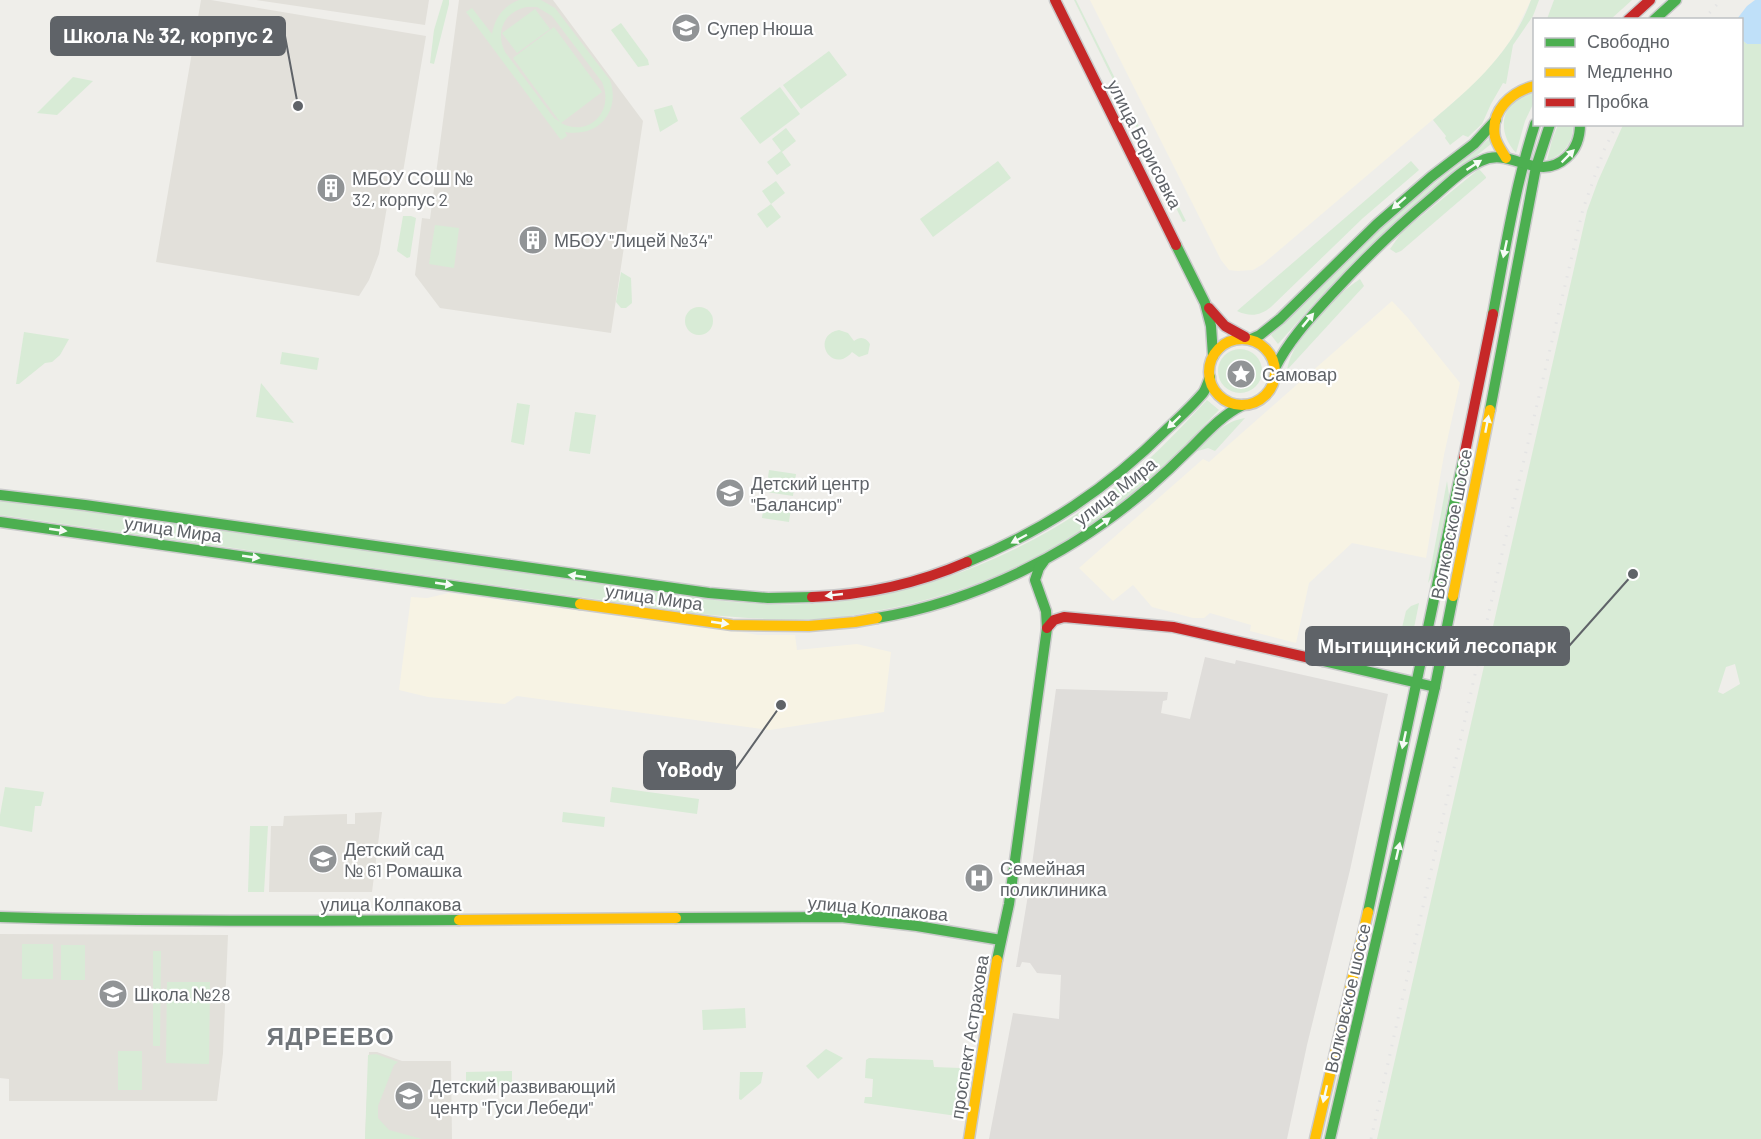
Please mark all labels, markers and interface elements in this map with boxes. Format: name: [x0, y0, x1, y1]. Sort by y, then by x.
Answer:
school or university icon: Супер Нюша: [670, 12, 702, 44]
callout: Школа № 32, корпус 2: [51, 17, 285, 55]
place label: Супер Нюша: [707, 17, 814, 39]
legend: [1533, 18, 1743, 126]
text: Школа № 32, корпус 2: [63, 23, 273, 47]
text: Свободно: [1587, 30, 1670, 52]
text: Медленно: [1587, 60, 1673, 82]
street label: улица Борисовка: [1103, 76, 1187, 213]
text: Пробка: [1587, 90, 1650, 112]
one-way arrow: [1560, 150, 1574, 164]
one-way arrow: [1466, 160, 1482, 171]
place label: МБОУ СОШ № 32, корпус 2: [352, 167, 473, 210]
building icon: МБОУ СОШ № 32, корпус 2: [315, 172, 347, 204]
one-way arrow: [1392, 197, 1407, 210]
building icon: МБОУ "Лицей №34": [517, 224, 549, 256]
place label: МБОУ "Лицей №34": [554, 229, 713, 251]
one-way arrow: [1500, 239, 1509, 258]
one-way arrow: [1302, 312, 1315, 328]
place icon: Самовар: [1225, 358, 1257, 390]
place label: Самовар: [1262, 363, 1337, 385]
one-way arrow: [1483, 414, 1492, 433]
one-way arrow: [1166, 415, 1181, 429]
street label: Волковское шоссе: [1426, 447, 1476, 601]
street label: улица Мира: [1070, 452, 1161, 530]
place label: Детский центр "Балансир": [751, 472, 870, 515]
school or university icon: Детский центр "Балансир": [714, 477, 746, 509]
street label: улица Мира: [123, 511, 224, 547]
one-way arrow: [1095, 517, 1111, 529]
one-way arrow: [49, 525, 68, 534]
one-way arrow: [1010, 534, 1027, 544]
one-way arrow: [242, 552, 261, 561]
one-way arrow: [568, 571, 587, 580]
one-way arrow: [435, 579, 454, 589]
street label: улица Мира: [604, 579, 705, 615]
one-way arrow: [824, 590, 843, 600]
one-way arrow: [711, 619, 730, 628]
callout: Мытищинский лесопарк: [1306, 627, 1569, 665]
text: Мытищинский лесопарк: [1318, 633, 1557, 657]
one-way arrow: [1399, 731, 1408, 750]
callout: YoBody: [644, 751, 735, 789]
text: YoBody: [657, 757, 723, 781]
place label: Детский сад № 61 Ромашка: [344, 838, 463, 881]
one-way arrow: [1394, 841, 1403, 860]
school or university icon: Детский сад № 61 Ромашка: [307, 843, 339, 875]
place label: Семейная поликлиника: [1000, 857, 1108, 900]
hospital icon: Семейная поликлиника: [963, 862, 995, 894]
street label: улица Колпакова: [807, 891, 950, 925]
street label: улица Колпакова: [321, 893, 462, 915]
street label: Волковское шоссе: [1319, 921, 1375, 1075]
street label: проспект Астрахова: [945, 952, 993, 1121]
school or university icon: Школа №28: [97, 978, 129, 1010]
place label: Школа №28: [134, 983, 231, 1005]
district label: ЯДРЕЕВО: [267, 1021, 395, 1050]
place label: Детский развивающий центр "Гуси Лебеди": [430, 1075, 616, 1118]
school or university icon: Детский развивающий центр "Гуси Лебеди": [393, 1080, 425, 1112]
one-way arrow: [1320, 1085, 1330, 1104]

